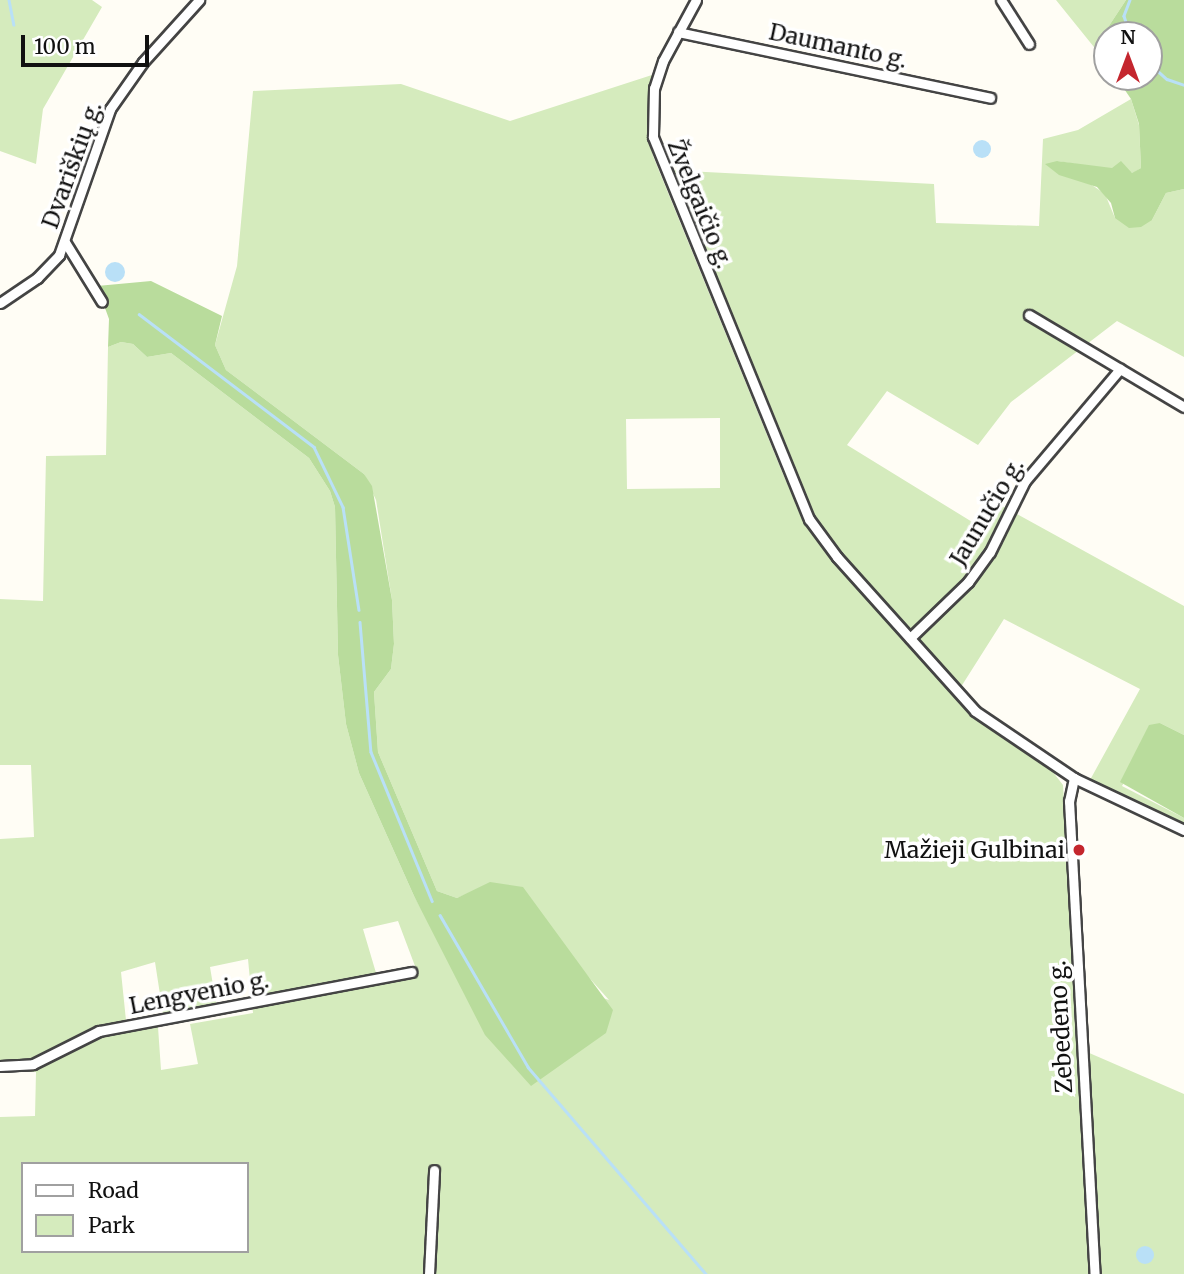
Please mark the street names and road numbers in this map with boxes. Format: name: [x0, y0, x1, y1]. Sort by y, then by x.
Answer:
street label: Daumanto g.: [766, 18, 910, 74]
street label: Dvariškių g.: [36, 98, 108, 232]
street label: Žvelgaičio g.: [662, 136, 738, 272]
street label: Jaunučio g.: [944, 453, 1030, 571]
street label: Zebedeno g.: [1044, 960, 1078, 1094]
street label: Lengvenio g.: [127, 966, 271, 1020]

